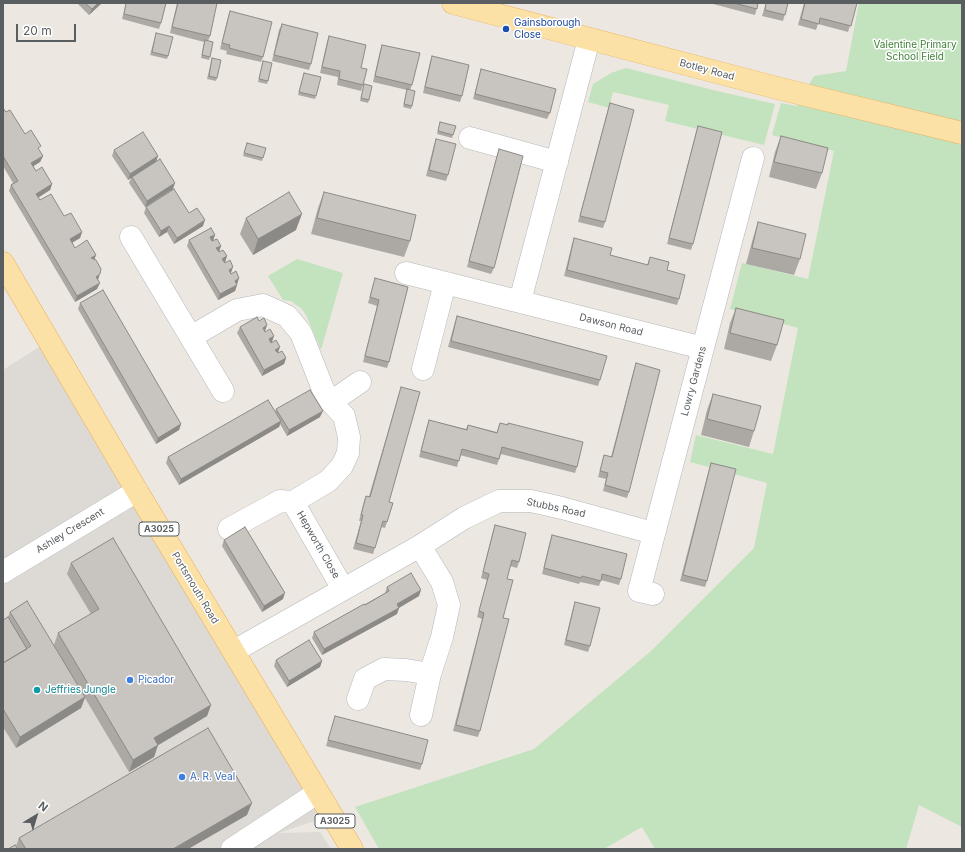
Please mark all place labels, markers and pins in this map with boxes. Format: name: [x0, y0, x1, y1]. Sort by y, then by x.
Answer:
place label: Gainsborough Close: [514, 17, 580, 40]
marker: Gainsborough Close: [501, 24, 511, 34]
place label: Picador: [138, 674, 174, 686]
marker: Picador: [125, 675, 135, 685]
place label: Jeffries Jungle: [45, 684, 116, 696]
marker: Jeffries Jungle: [32, 685, 42, 695]
place label: A. R. Veal: [190, 771, 235, 783]
marker: A. R. Veal: [177, 772, 187, 782]

